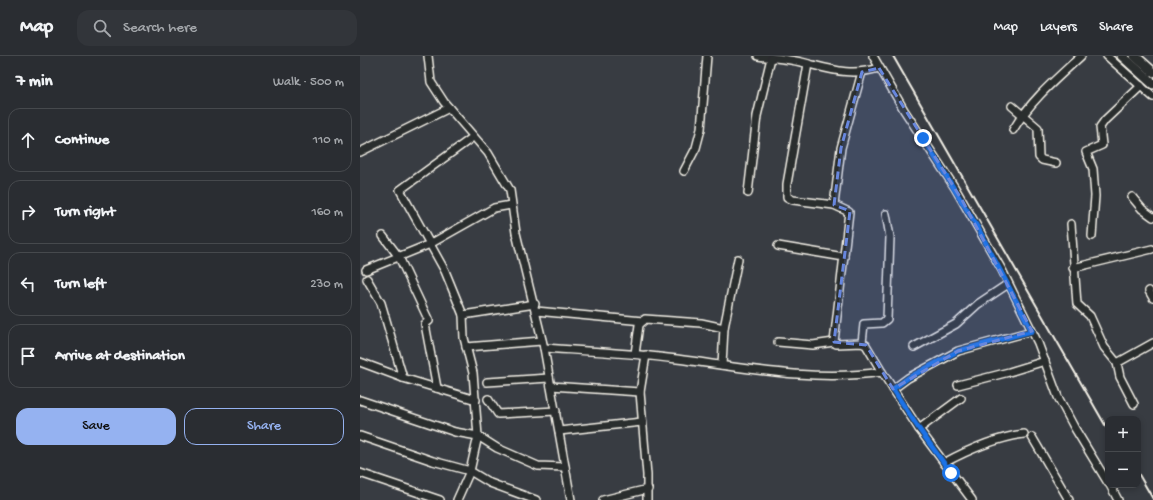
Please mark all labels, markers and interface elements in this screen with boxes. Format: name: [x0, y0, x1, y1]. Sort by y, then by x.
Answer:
search box: [77, 10, 357, 46]
text: Map: [20, 16, 53, 39]
icon: search: [91, 17, 113, 39]
text: Search here: [123, 19, 197, 37]
text: Map: [994, 19, 1018, 36]
text: Layers: [1040, 19, 1077, 36]
text: Share: [1099, 19, 1133, 36]
text: 7 min: [16, 72, 53, 92]
text: Walk · 500 m: [273, 75, 344, 90]
icon: ahead: [17, 129, 39, 151]
route end: [914, 129, 932, 147]
text: Continue: [55, 131, 109, 149]
text: 110 m: [313, 133, 343, 148]
icon: right: [17, 201, 39, 223]
text: Turn right: [55, 203, 115, 221]
text: 160 m: [311, 205, 343, 220]
icon: left: [17, 273, 39, 295]
text: Turn left: [55, 275, 106, 293]
text: 230 m: [310, 277, 343, 292]
icon: arrive: [17, 345, 39, 367]
text: Arrive at destination: [55, 347, 185, 365]
button: Save: [16, 408, 176, 445]
button: Share: [184, 408, 344, 445]
map controls: [1105, 416, 1141, 488]
button: +: [1105, 416, 1141, 452]
button: −: [1105, 452, 1141, 488]
route start: [942, 464, 960, 482]

